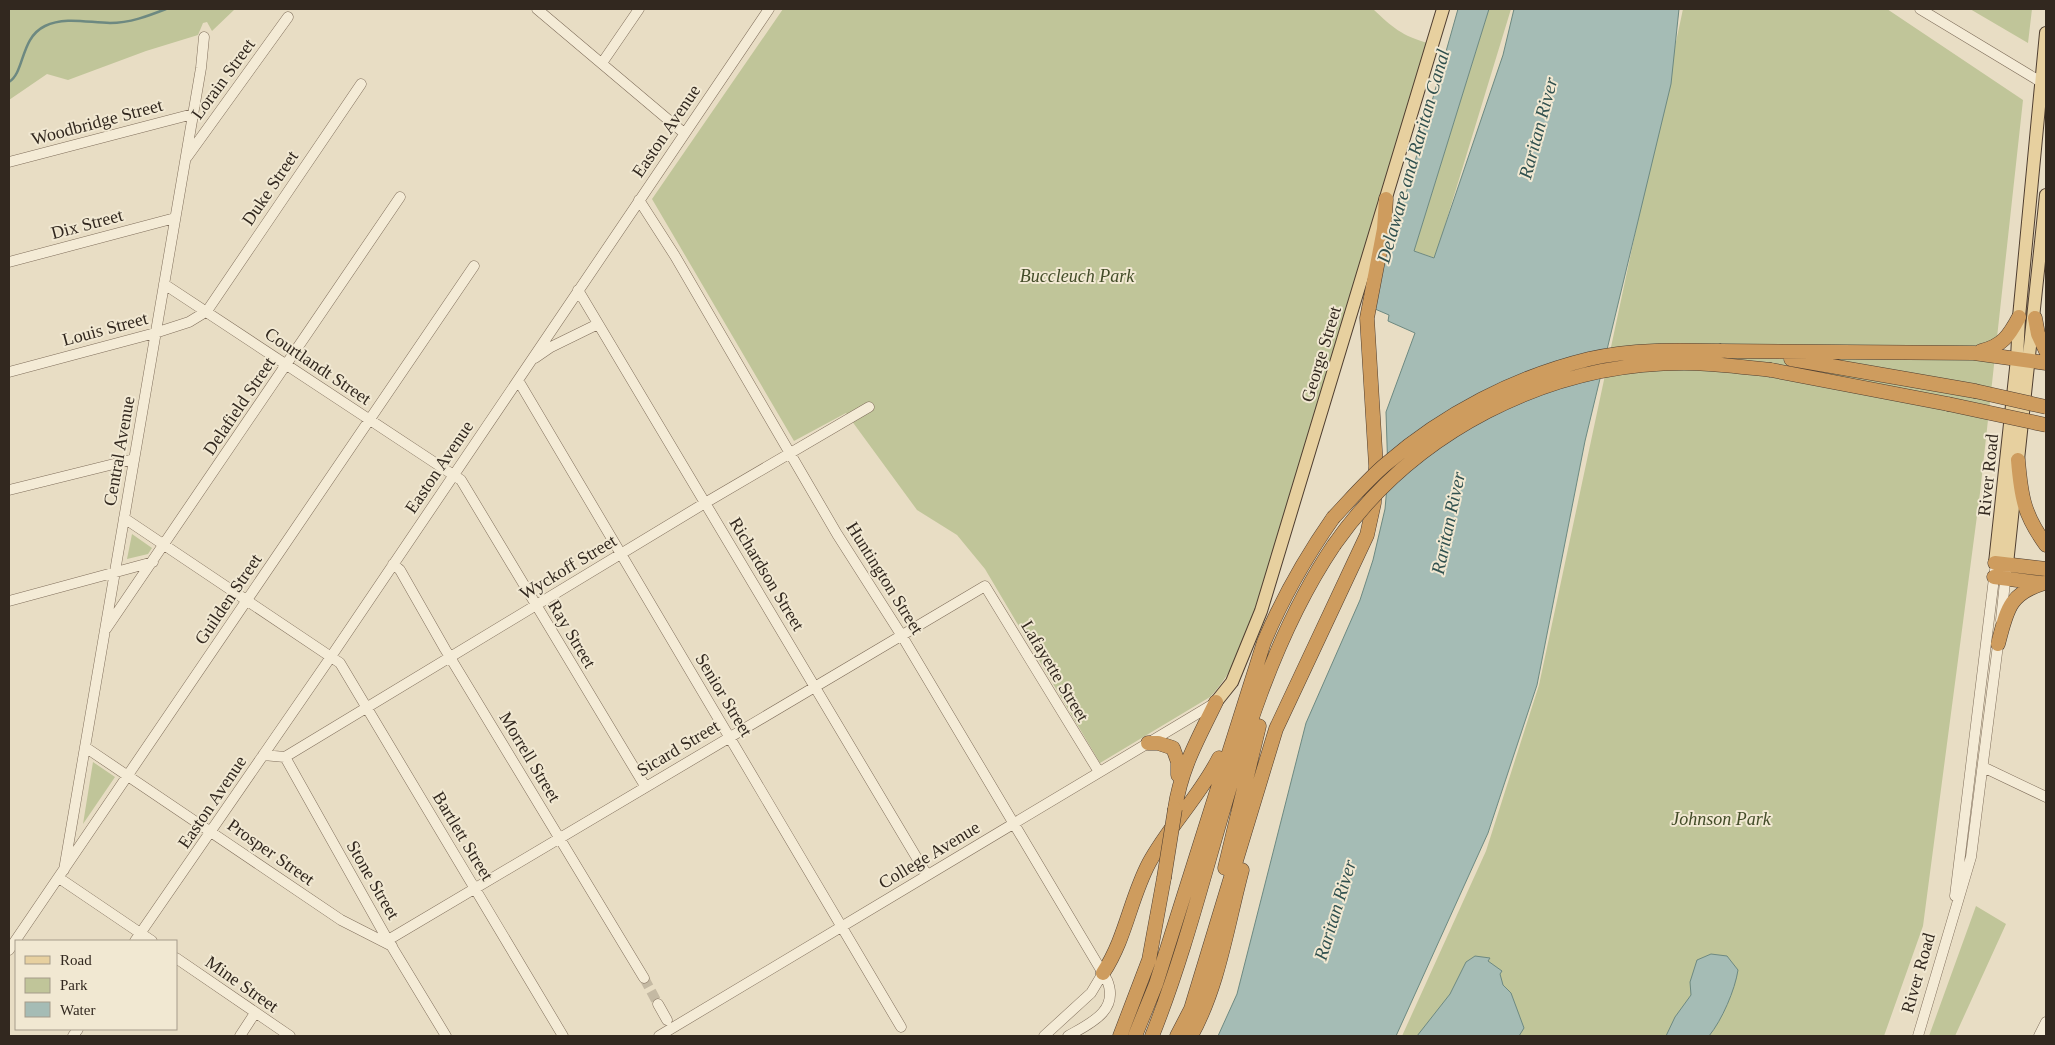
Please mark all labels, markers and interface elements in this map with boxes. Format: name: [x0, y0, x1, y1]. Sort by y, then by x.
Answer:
street label: Lorain Street: [187, 35, 259, 123]
water label: Delaware and Raritan Canal: [1372, 47, 1454, 266]
water label: Raritan River: [1514, 74, 1562, 182]
street label: Easton Avenue: [628, 81, 704, 181]
street label: Woodbridge Street: [29, 95, 165, 149]
street label: Duke Street: [238, 147, 302, 229]
street label: Dix Street: [49, 205, 125, 243]
park label: Buccleuch Park: [1020, 266, 1135, 286]
street label: George Street: [1297, 304, 1345, 404]
street label: Louis Street: [60, 308, 150, 350]
street label: Courtlandt Street: [261, 323, 375, 409]
street label: Delafield Street: [199, 353, 279, 459]
street label: Central Avenue: [100, 395, 138, 507]
street label: Easton Avenue: [401, 417, 477, 517]
street label: River Road: [1974, 433, 2002, 517]
water label: Raritan River: [1427, 469, 1469, 577]
street label: Richardson Street: [725, 514, 809, 634]
street label: Huntington Street: [842, 518, 928, 638]
street label: Wyckoff Street: [516, 530, 620, 604]
street label: Guilden Street: [190, 550, 266, 648]
street label: Ray Street: [544, 596, 600, 672]
street label: Lafayette Street: [1017, 617, 1093, 725]
street label: Senior Street: [691, 650, 757, 740]
street label: Morrell Street: [495, 708, 565, 806]
street label: Sicard Street: [633, 716, 723, 780]
street label: Easton Avenue: [174, 752, 250, 852]
street label: Bartlett Street: [429, 788, 497, 884]
park label: Johnson Park: [1671, 809, 1772, 829]
street label: Prosper Street: [224, 815, 318, 889]
street label: College Avenue: [875, 817, 983, 893]
street label: Stone Street: [342, 837, 404, 923]
water label: Raritan River: [1309, 857, 1360, 964]
street label: River Road: [1897, 931, 1939, 1015]
legend: [15, 940, 178, 1030]
text: Road: [60, 952, 92, 968]
street label: Mine Street: [202, 952, 282, 1016]
text: Park: [60, 977, 88, 993]
text: Water: [60, 1002, 95, 1018]

